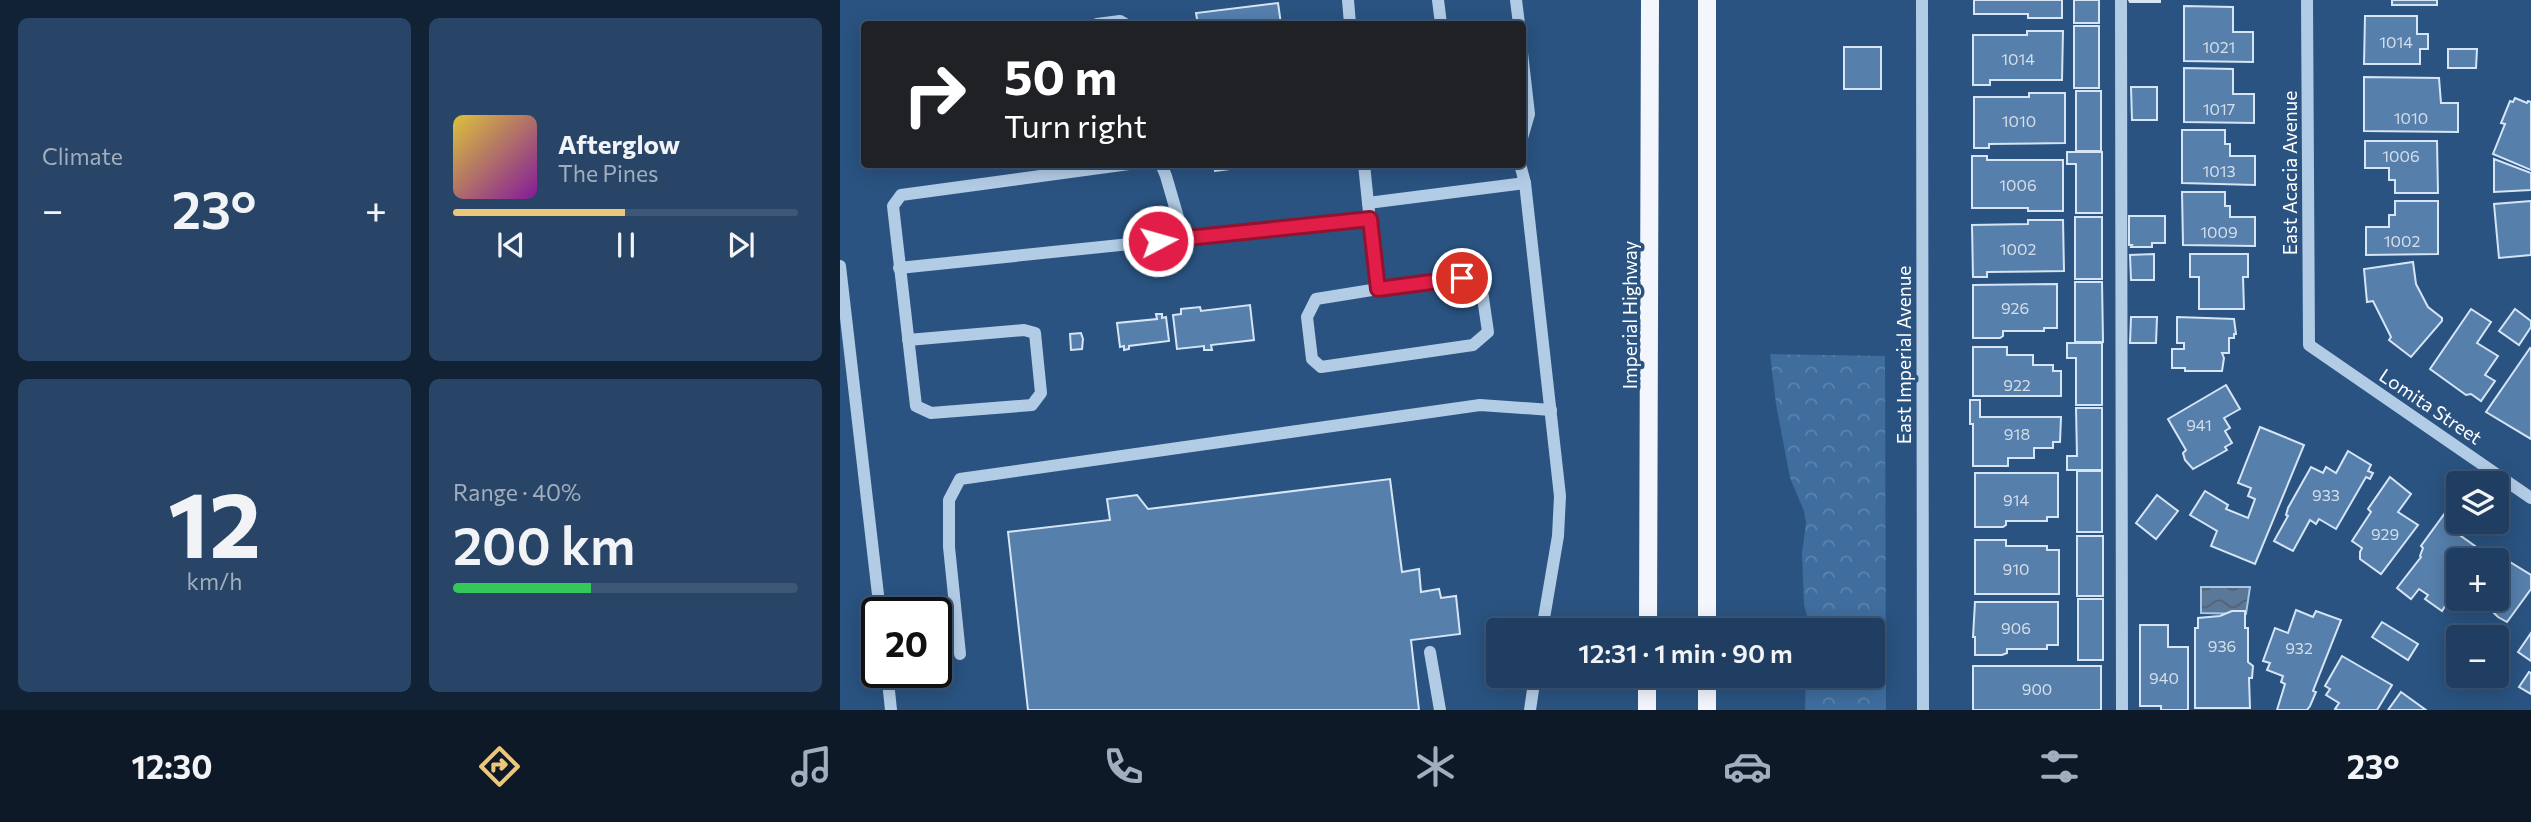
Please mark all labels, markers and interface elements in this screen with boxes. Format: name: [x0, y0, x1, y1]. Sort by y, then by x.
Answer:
house number: 1014: [2379, 32, 2413, 51]
house number: 1021: [2203, 37, 2235, 56]
text: 50 m: [1004, 45, 1117, 105]
icon: right: [889, 49, 980, 140]
house number: 1014: [2001, 49, 2035, 68]
street label: East Acacia Avenue: [2278, 91, 2301, 255]
house number: 1017: [2203, 99, 2235, 118]
text: Turn right: [1004, 105, 1147, 145]
house number: 1010: [2394, 108, 2428, 127]
house number: 1010: [2002, 111, 2036, 130]
text: Afterglow: [558, 128, 680, 159]
text: Climate: [42, 142, 123, 170]
house number: 1006: [2382, 146, 2420, 165]
text: The Pines: [558, 159, 659, 187]
house number: 1013: [2202, 161, 2236, 180]
house number: 1006: [1999, 175, 2037, 194]
text: 23°: [172, 176, 257, 240]
text: −: [42, 185, 64, 232]
text: +: [365, 185, 387, 232]
position arrow: [1121, 204, 1195, 278]
house number: 1009: [2200, 222, 2238, 241]
icon: previous: [492, 226, 530, 264]
icon: pause: [607, 226, 645, 264]
icon: next: [722, 226, 760, 264]
house number: 1002: [2384, 231, 2420, 250]
house number: 1002: [2000, 239, 2036, 258]
street label: Imperial Highway: [1618, 240, 1641, 389]
pin: [1432, 248, 1492, 308]
icon: arrive: [1443, 259, 1481, 297]
street label: East Imperial Avenue: [1892, 266, 1915, 444]
house number: 926: [2001, 298, 2029, 317]
street label: Lomita Street: [2375, 363, 2487, 449]
house number: 922: [2003, 375, 2031, 394]
house number: 941: [2186, 415, 2212, 434]
house number: 918: [2004, 424, 2030, 443]
text: 12: [168, 465, 261, 577]
map controls: [2446, 471, 2509, 688]
button: layers: [2446, 471, 2509, 534]
text: Range · 40%: [453, 478, 581, 506]
house number: 933: [2312, 485, 2340, 504]
house number: 914: [2003, 490, 2029, 509]
text: 200 km: [453, 512, 635, 576]
house number: 929: [2371, 524, 2399, 543]
button: +: [2446, 548, 2509, 611]
house number: 910: [2003, 559, 2030, 578]
text: km/h: [187, 567, 242, 595]
speed limit sign: 20: [861, 597, 952, 688]
house number: 906: [2001, 618, 2031, 637]
button: −: [2446, 625, 2509, 688]
house number: 936: [2208, 636, 2236, 655]
text: 12:31 · 1 min · 90 m: [1578, 637, 1793, 668]
house number: 932: [2285, 638, 2313, 657]
house number: 940: [2149, 668, 2179, 687]
house number: 900: [2022, 679, 2052, 698]
icon: directions: [475, 742, 524, 791]
icon: music: [787, 742, 836, 791]
icon: phone: [1099, 742, 1148, 791]
icon: climate: [1411, 742, 1460, 791]
icon: car: [1723, 742, 1772, 791]
icon: filters: [2035, 742, 2084, 791]
text: 12:30: [131, 746, 213, 786]
text: 23°: [2347, 746, 2399, 786]

